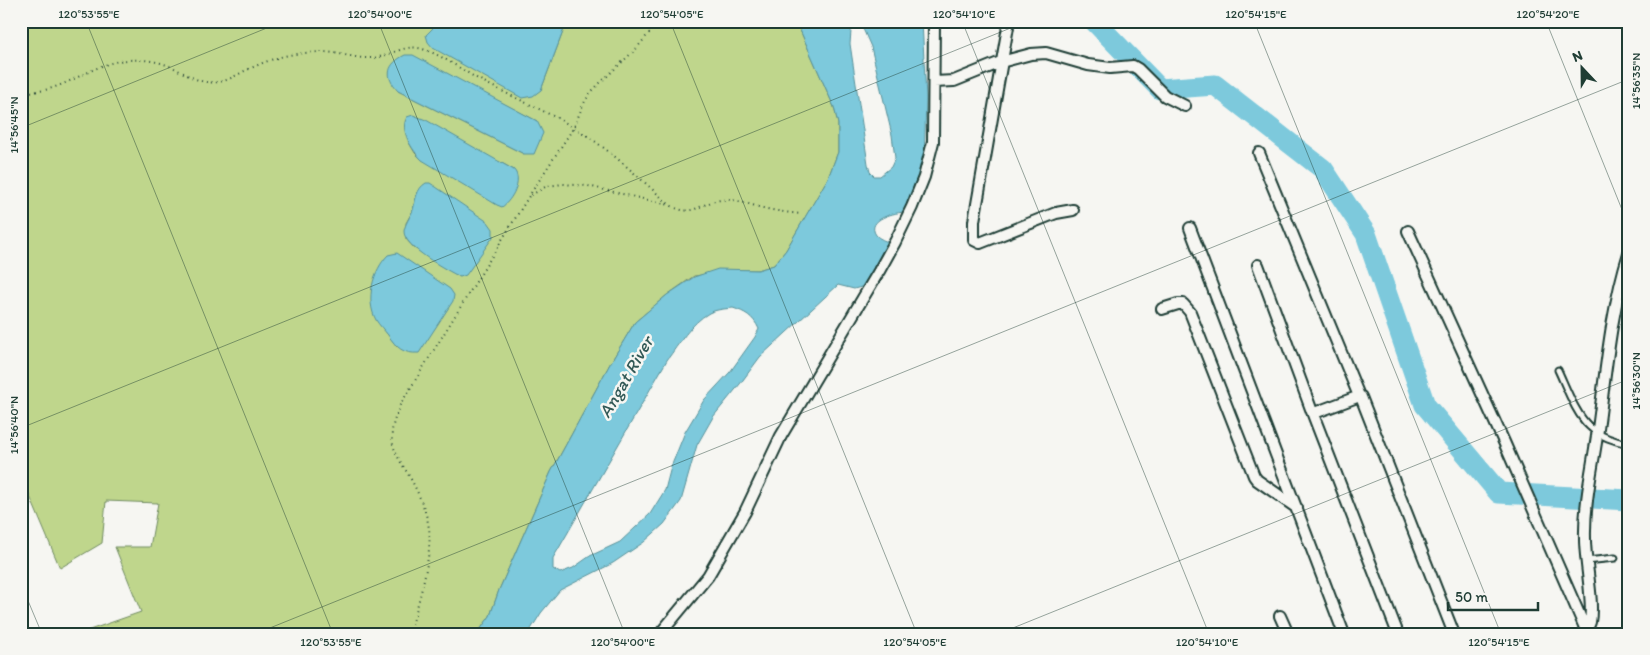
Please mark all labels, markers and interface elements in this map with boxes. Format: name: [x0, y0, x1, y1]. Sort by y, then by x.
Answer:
text: 120°53'55"E: [58, 7, 120, 21]
text: 120°54'00"E: [348, 7, 413, 21]
text: 120°54'05"E: [640, 7, 704, 21]
text: 120°54'10"E: [933, 7, 996, 21]
text: 120°54'15"E: [1225, 7, 1287, 21]
text: 120°54'20"E: [1516, 7, 1580, 21]
north arrow: [1558, 42, 1608, 92]
text: N: [1570, 47, 1585, 66]
text: 14°56'35"N: [1629, 53, 1643, 109]
text: 14°56'45"N: [7, 96, 21, 154]
water label: Angat River: [594, 330, 659, 422]
text: 14°56'30"N: [1629, 352, 1643, 410]
text: 14°56'40"N: [7, 396, 21, 454]
scale bar: [1448, 580, 1538, 612]
text: 50 m: [1455, 588, 1488, 606]
text: 120°53'55"E: [300, 635, 362, 649]
text: 120°54'00"E: [591, 635, 656, 649]
text: 120°54'05"E: [883, 635, 947, 649]
text: 120°54'10"E: [1176, 635, 1239, 649]
text: 120°54'15"E: [1468, 635, 1530, 649]

